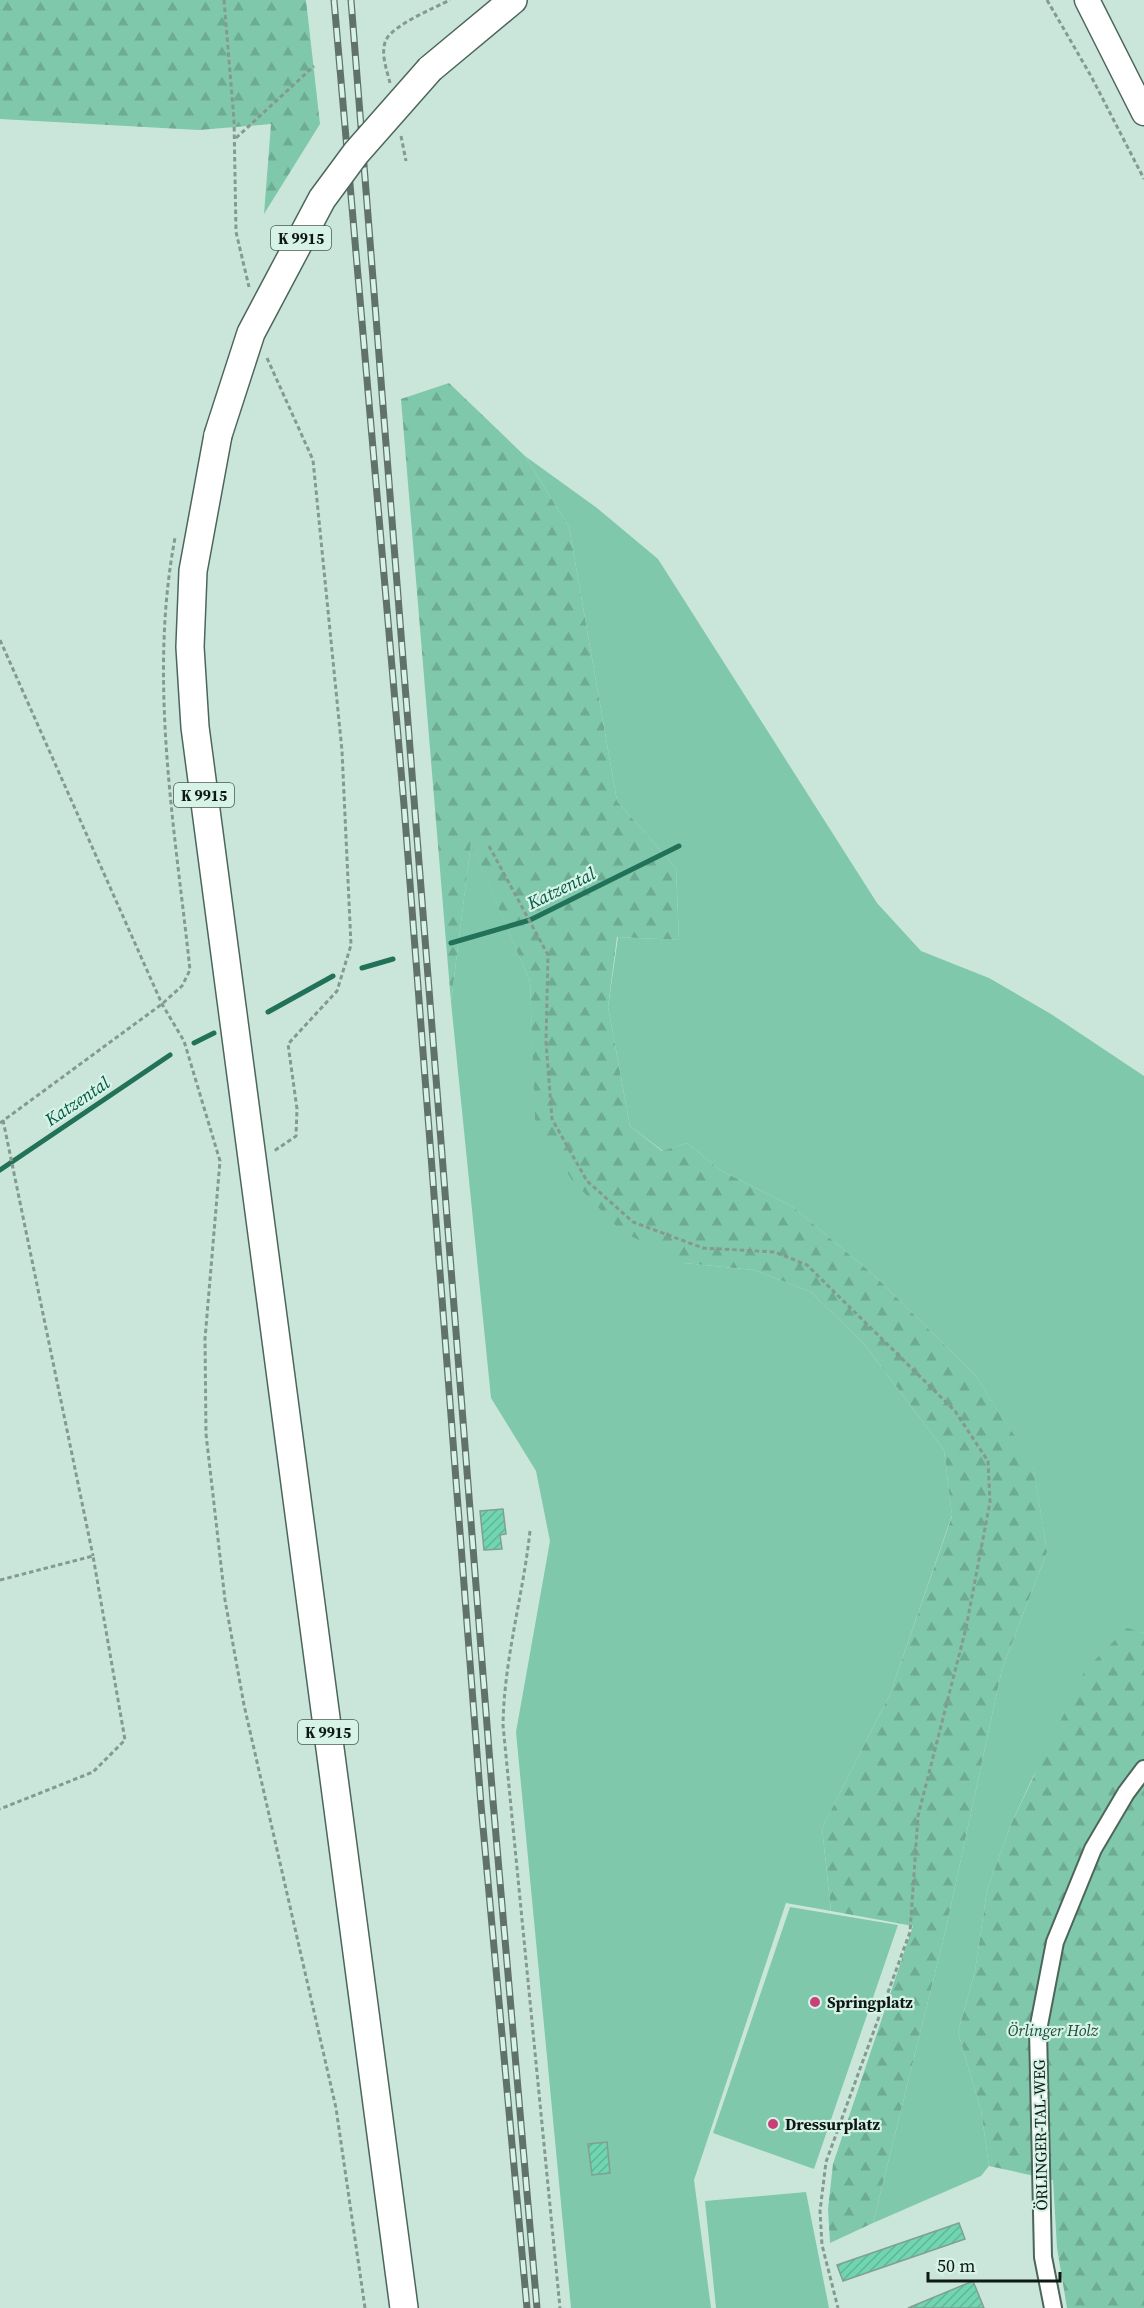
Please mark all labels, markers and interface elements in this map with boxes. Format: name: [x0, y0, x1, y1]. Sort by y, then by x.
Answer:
road number: K 9915: [271, 226, 331, 250]
road number: K 9915: [174, 783, 234, 807]
water label: Katzental: [522, 861, 599, 916]
water label: Katzental: [39, 1070, 114, 1132]
road number: K 9915: [298, 1720, 358, 1744]
place label: Springplatz: [827, 1991, 913, 2013]
marker: Springplatz: [808, 1995, 822, 2009]
park label: Örlinger Holz: [1008, 2019, 1099, 2041]
street label: ÖRLINGER-TAL-WEG: [1028, 2059, 1052, 2211]
place label: Dressurplatz: [785, 2113, 880, 2135]
marker: Dressurplatz: [766, 2117, 780, 2131]
scale bar: [928, 2245, 1060, 2283]
text: 50 m: [937, 2253, 975, 2278]

